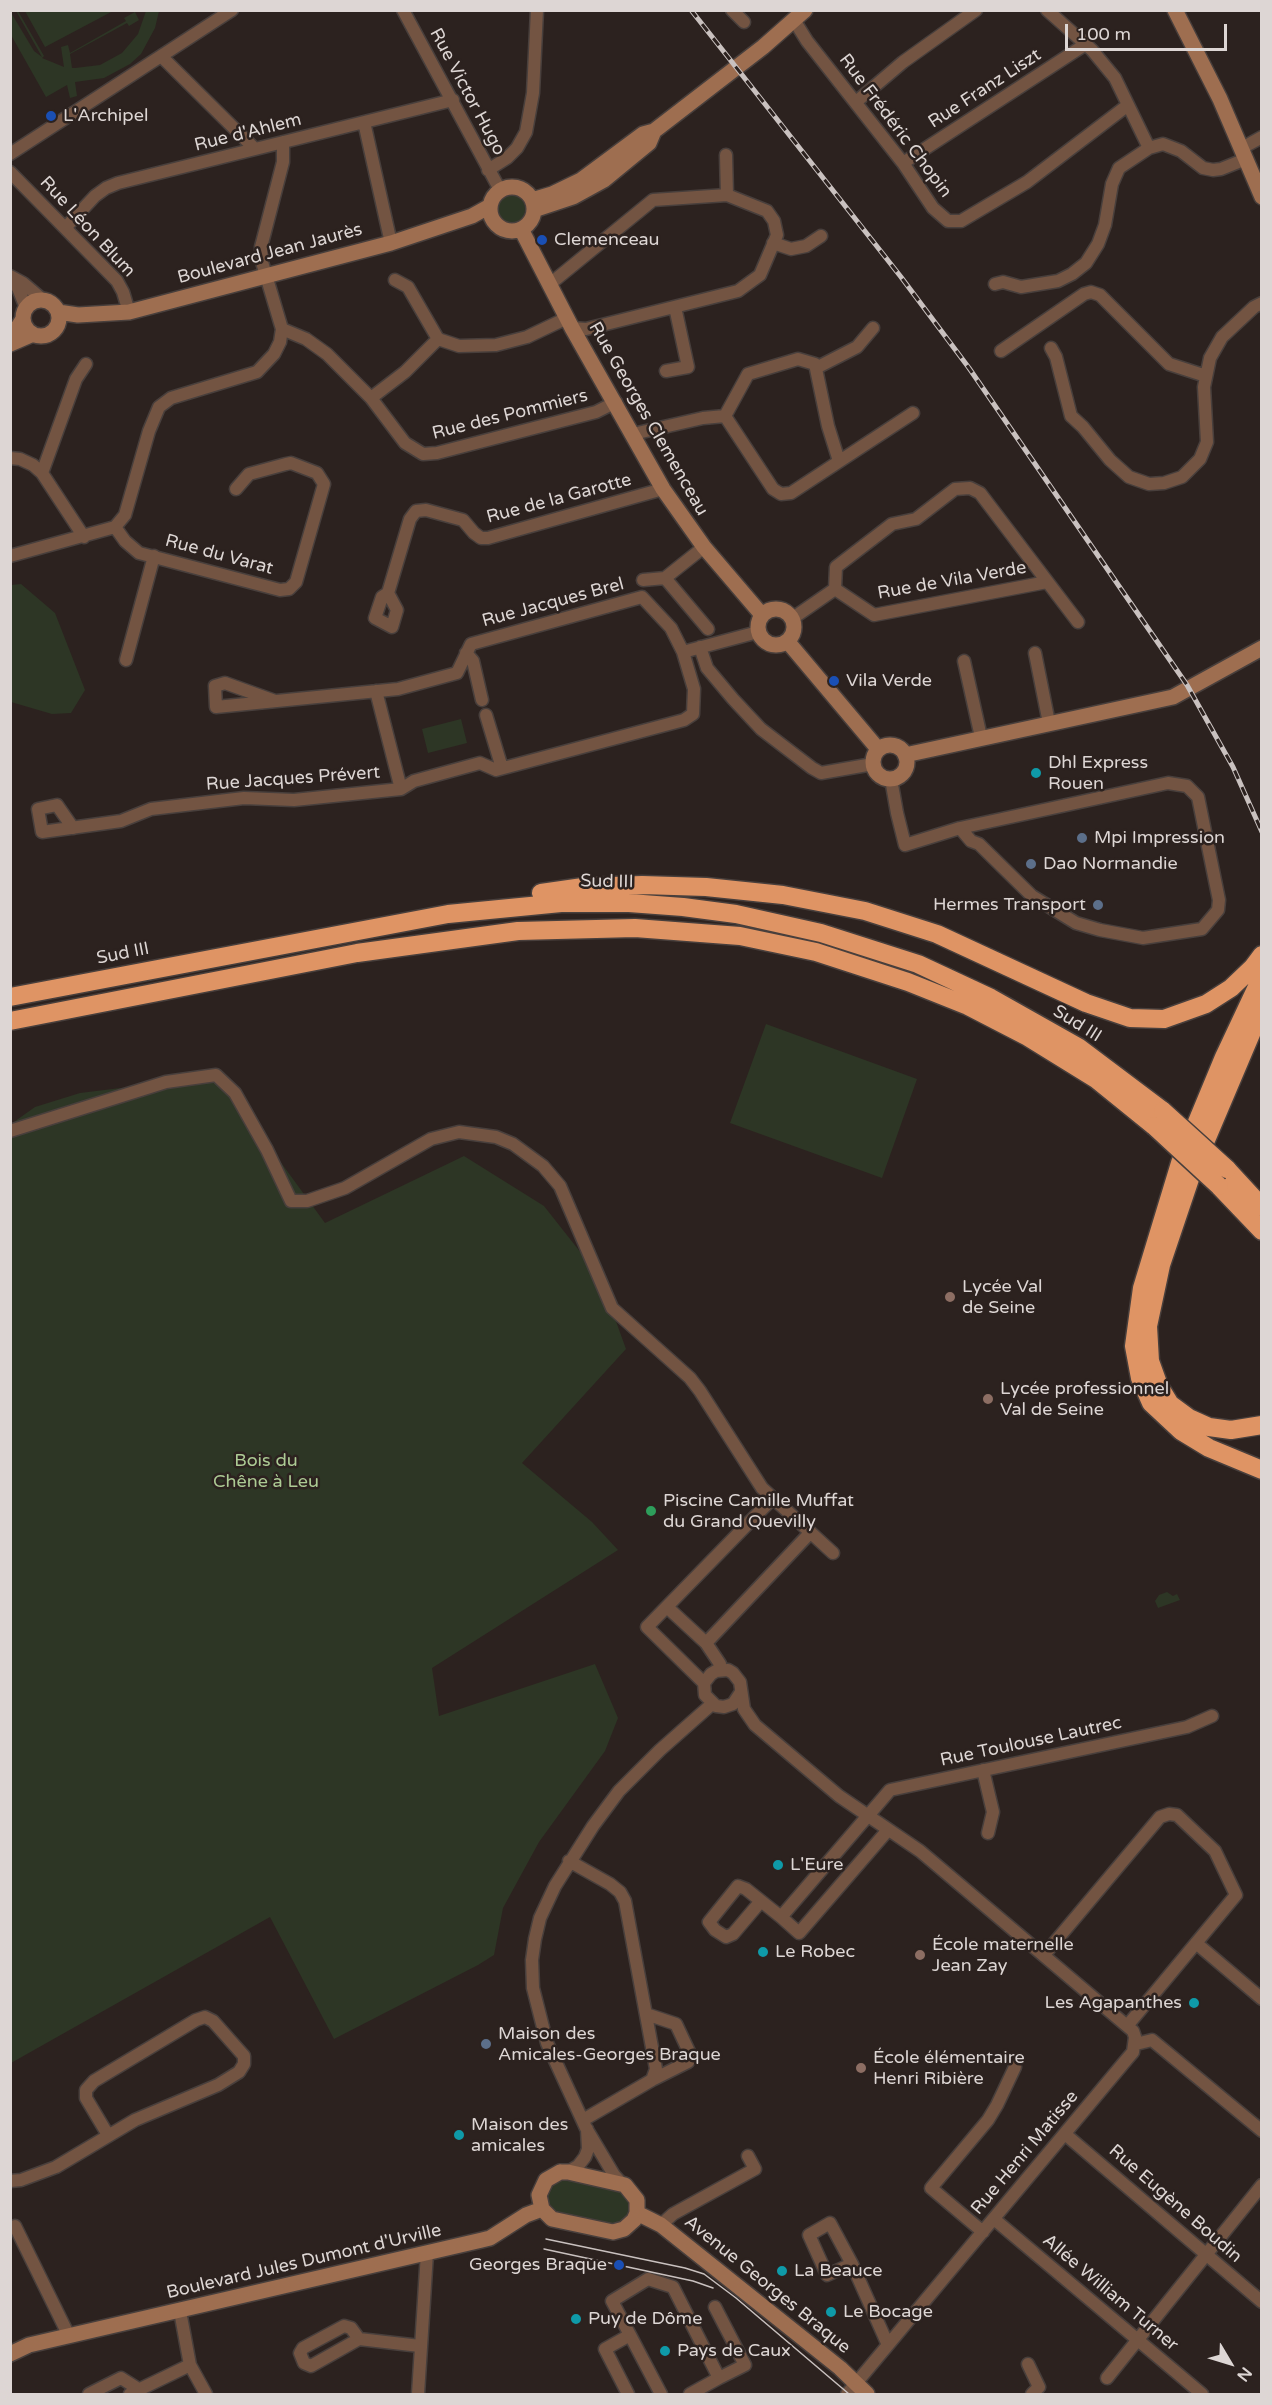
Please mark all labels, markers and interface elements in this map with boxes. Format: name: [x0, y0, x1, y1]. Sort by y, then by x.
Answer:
scale bar: [1068, 12, 1230, 50]
text: 100 m: [1076, 23, 1131, 45]
street label: Rue Victor Hugo: [424, 25, 510, 159]
street label: Rue Franz Liszt: [925, 45, 1045, 133]
street label: Rue Frédéric Chopin: [834, 50, 956, 202]
place label: L'Archipel: [63, 105, 148, 127]
marker: L'Archipel: [44, 109, 58, 123]
street label: Rue d'Ahlem: [192, 109, 304, 157]
street label: Rue Léon Blum: [35, 172, 139, 282]
street label: Boulevard Jean Jaurès: [175, 219, 365, 289]
place label: Clemenceau: [554, 229, 660, 251]
marker: Clemenceau: [535, 233, 549, 247]
street label: Rue Georges Clemenceau: [584, 318, 712, 520]
street label: Rue des Pommiers: [430, 385, 590, 445]
street label: Rue de la Garotte: [484, 469, 634, 529]
street label: Rue du Varat: [163, 530, 275, 580]
street label: Rue de Vila Verde: [876, 557, 1028, 605]
street label: Rue Jacques Brel: [480, 574, 626, 632]
place label: Vila Verde: [846, 670, 932, 692]
marker: Vila Verde: [827, 674, 841, 688]
place label: Dhl Express Rouen: [1048, 752, 1148, 795]
street label: Rue Jacques Prévert: [205, 762, 381, 796]
marker: Dhl Express Rouen: [1029, 766, 1043, 780]
place label: Mpi Impression: [1094, 827, 1225, 849]
marker: Mpi Impression: [1075, 831, 1089, 845]
place label: Dao Normandie: [1043, 853, 1178, 875]
marker: Dao Normandie: [1024, 857, 1038, 871]
street label: Sud III: [580, 871, 634, 893]
place label: Hermes Transport: [933, 894, 1086, 916]
marker: Hermes Transport: [1091, 898, 1105, 912]
street label: Sud III: [95, 938, 151, 970]
street label: Sud III: [1049, 1001, 1105, 1047]
place label: Lycée Val de Seine: [962, 1276, 1043, 1318]
marker: Lycée Val de Seine: [943, 1290, 957, 1304]
place label: Lycée professionnel Val de Seine: [1000, 1378, 1169, 1420]
marker: Lycée professionnel Val de Seine: [981, 1392, 995, 1406]
park label: Bois du Chêne à Leu: [213, 1450, 319, 1492]
place label: Piscine Camille Muffat du Grand Quevilly: [663, 1490, 854, 1532]
marker: Piscine Camille Muffat du Grand Quevilly: [644, 1504, 658, 1518]
street label: Rue Toulouse Lautrec: [938, 1712, 1124, 1772]
place label: L'Eure: [790, 1854, 843, 1876]
marker: L'Eure: [771, 1858, 785, 1872]
place label: École maternelle Jean Zay: [932, 1934, 1074, 1976]
place label: Le Robec: [775, 1941, 855, 1963]
marker: Le Robec: [756, 1945, 770, 1959]
marker: École maternelle Jean Zay: [913, 1948, 927, 1962]
place label: Les Agapanthes: [1045, 1992, 1182, 2014]
marker: Les Agapanthes: [1187, 1996, 1201, 2010]
place label: Maison des Amicales-Georges Braque: [498, 2023, 721, 2066]
marker: Maison des Amicales-Georges Braque: [479, 2037, 493, 2051]
place label: École élémentaire Henri Ribière: [873, 2047, 1025, 2090]
marker: École élémentaire Henri Ribière: [854, 2061, 868, 2075]
street label: Rue Henri Matisse: [967, 2087, 1083, 2219]
place label: Maison des amicales: [471, 2114, 568, 2156]
marker: Maison des amicales: [452, 2128, 466, 2142]
street label: Rue Eugène Boudin: [1104, 2140, 1246, 2268]
street label: Avenue Georges Braque: [680, 2211, 854, 2359]
street label: Boulevard Jules Dumont d'Urville: [165, 2220, 443, 2304]
street label: Allée William Turner: [1038, 2230, 1182, 2356]
place label: Georges Braque: [469, 2254, 607, 2276]
marker: Georges Braque: [612, 2258, 626, 2272]
place label: La Beauce: [794, 2260, 882, 2282]
marker: La Beauce: [775, 2264, 789, 2278]
place label: Le Bocage: [843, 2301, 933, 2323]
marker: Le Bocage: [824, 2305, 838, 2319]
place label: Puy de Dôme: [588, 2308, 702, 2330]
marker: Puy de Dôme: [569, 2312, 583, 2326]
north arrow: [1200, 2333, 1260, 2393]
place label: Pays de Caux: [677, 2340, 791, 2362]
marker: Pays de Caux: [658, 2344, 672, 2358]
text: N: [1232, 2363, 1256, 2385]

